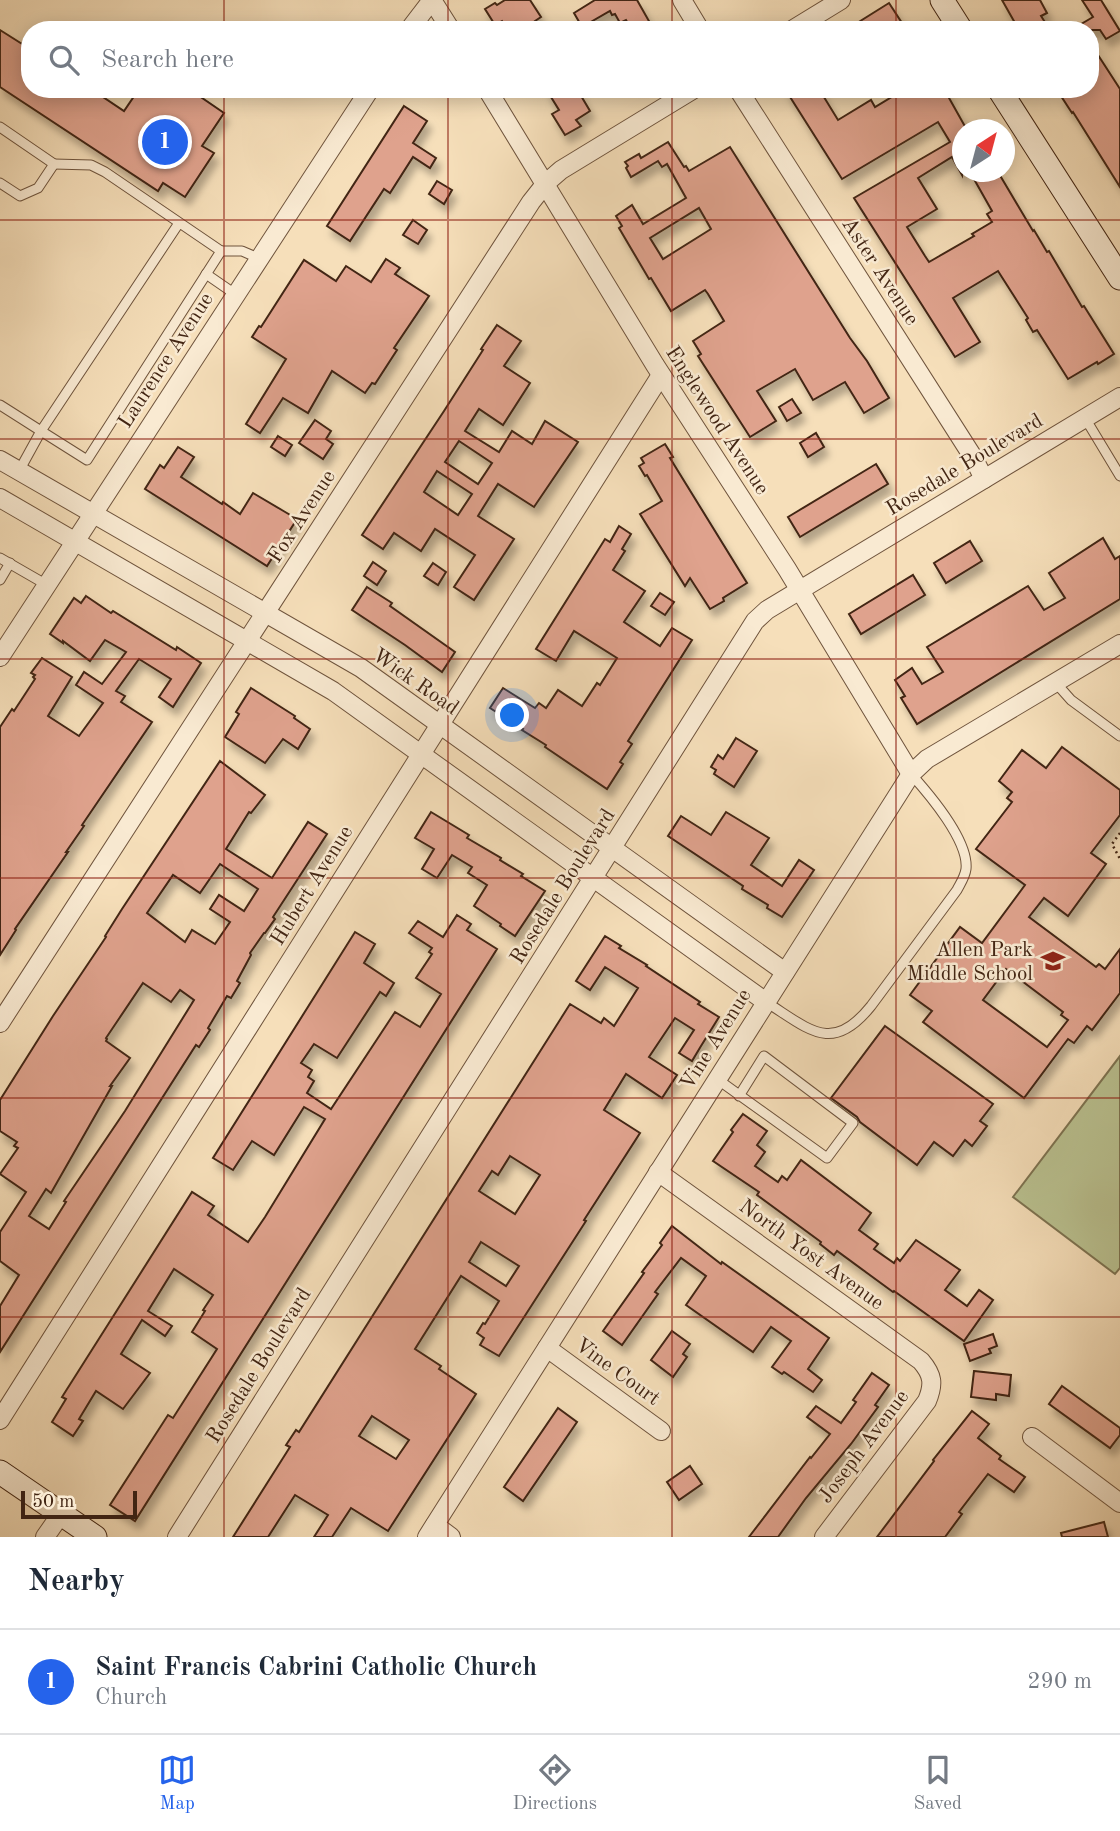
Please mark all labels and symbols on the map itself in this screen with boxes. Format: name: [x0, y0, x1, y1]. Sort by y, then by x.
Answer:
pin: 1: [142, 116, 188, 168]
north arrow: [952, 119, 1015, 182]
street label: Aster Avenue: [837, 214, 922, 329]
street label: Laurence Avenue: [115, 289, 218, 432]
street label: Englewood Avenue: [661, 343, 772, 499]
street label: Rosedale Boulevard: [883, 410, 1047, 520]
street label: Fox Avenue: [265, 467, 340, 567]
street label: Wick Road: [368, 645, 462, 720]
your location: [495, 698, 529, 732]
street label: Rosedale Boulevard: [507, 805, 620, 968]
street label: Hubert Avenue: [267, 822, 357, 949]
place label: Allen Park Middle School: [906, 940, 1033, 985]
school or university icon: Allen Park Middle School: [1039, 947, 1067, 975]
street label: Vine Avenue: [677, 986, 756, 1094]
street label: North Yost Avenue: [735, 1196, 887, 1315]
street label: Rosedale Boulevard: [203, 1284, 316, 1447]
street label: Vine Court: [571, 1334, 664, 1410]
street label: Joseph Avenue: [815, 1387, 913, 1507]
scale bar: [21, 1488, 136, 1520]

